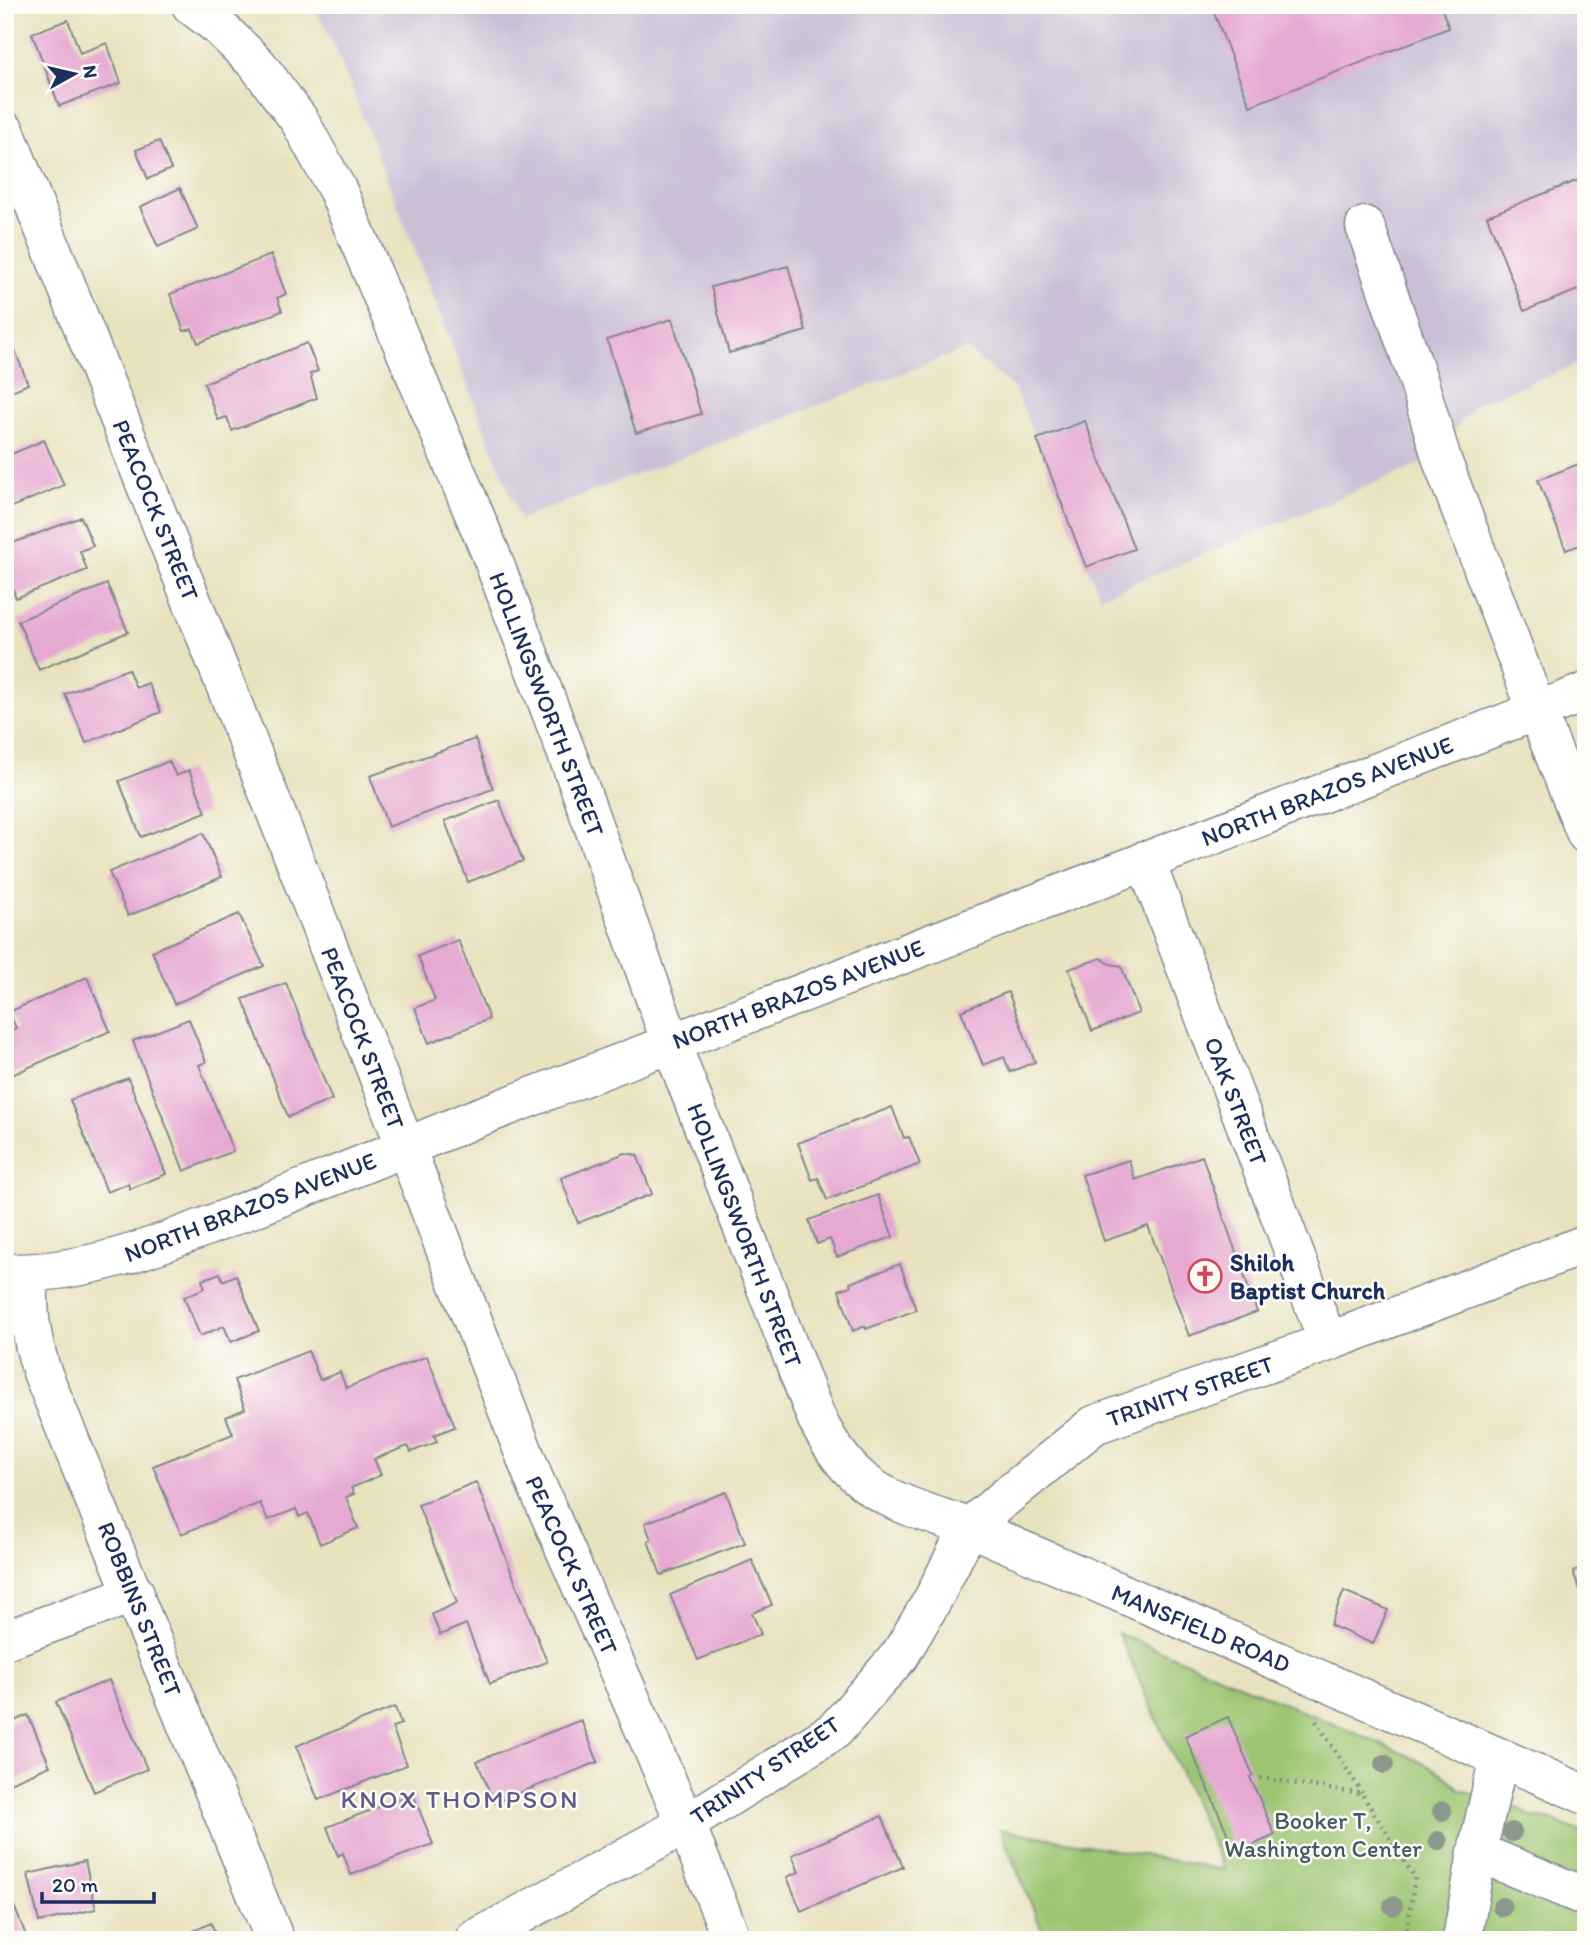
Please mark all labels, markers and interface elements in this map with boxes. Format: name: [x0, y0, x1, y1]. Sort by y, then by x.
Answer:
north arrow: [38, 38, 108, 108]
text: N: [78, 64, 103, 80]
street label: PEACOCK STREET: [106, 415, 206, 605]
street label: HOLLINGSWORTH STREET: [483, 568, 611, 841]
street label: NORTH BRAZOS AVENUE: [1197, 730, 1457, 852]
street label: NORTH BRAZOS AVENUE: [668, 933, 928, 1055]
street label: PEACOCK STREET: [315, 943, 411, 1134]
street label: OAK STREET: [1198, 1033, 1274, 1170]
street label: HOLLINGSWORTH STREET: [681, 1099, 809, 1372]
street label: NORTH BRAZOS AVENUE: [120, 1146, 380, 1268]
place label: Shiloh Baptist Church: [1230, 1248, 1386, 1306]
church icon: Shiloh Baptist Church: [1186, 1257, 1224, 1295]
street label: TRINITY STREET: [1103, 1349, 1278, 1433]
street label: PEACOCK STREET: [520, 1471, 625, 1659]
street label: ROBBINS STREET: [92, 1517, 188, 1701]
street label: MANSFIELD ROAD: [1107, 1577, 1295, 1679]
street label: TRINITY STREET: [685, 1709, 846, 1831]
district label: KNOX THOMPSON: [341, 1783, 579, 1815]
park label: Booker T, Washington Center: [1224, 1806, 1422, 1863]
scale bar: [42, 1861, 154, 1905]
text: 20 m: [52, 1872, 99, 1897]

